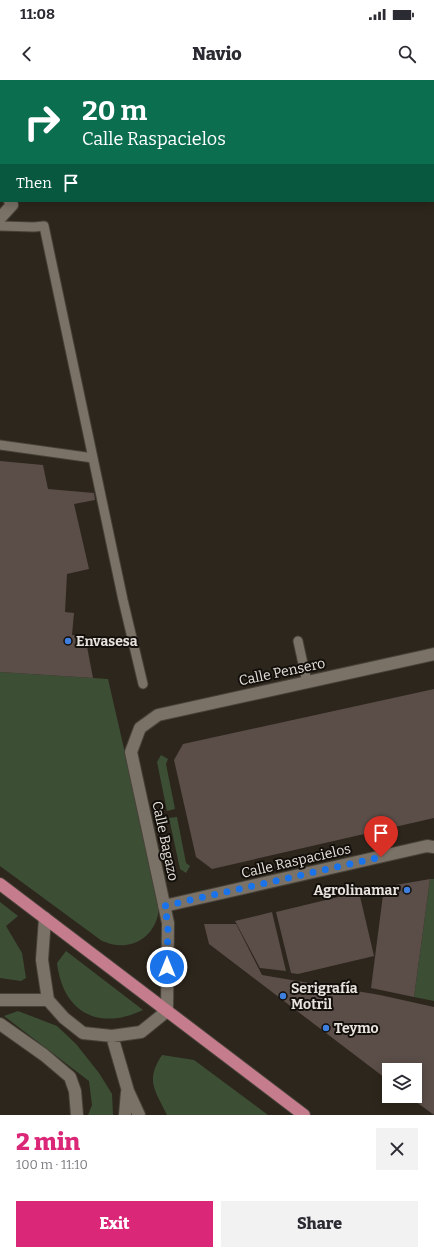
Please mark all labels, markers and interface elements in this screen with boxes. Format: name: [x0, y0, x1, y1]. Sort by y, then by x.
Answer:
text: 11:08: [20, 5, 55, 23]
icon: back: [16, 43, 38, 65]
text: Navio: [192, 43, 242, 65]
icon: search: [396, 43, 418, 65]
text: 20 m: [82, 94, 147, 127]
icon: right: [16, 96, 68, 148]
text: Calle Raspacielos: [82, 128, 226, 150]
icon: arrive: [60, 172, 82, 194]
text: Then: [16, 174, 52, 192]
place label: Envasesa: [76, 633, 138, 650]
marker: Envasesa: [63, 636, 73, 646]
street label: Calle Pensero: [237, 655, 327, 689]
street label: Calle Bagazo: [148, 799, 182, 883]
pin: [364, 816, 398, 857]
icon: arrive: [370, 822, 392, 844]
street label: Calle Raspacielos: [240, 840, 352, 882]
place label: Agrolinamar: [313, 882, 399, 899]
marker: Agrolinamar: [402, 885, 412, 895]
position arrow: [146, 946, 188, 988]
place label: Serigrafía Motril: [291, 980, 358, 1013]
marker: Serigrafía Motril: [278, 991, 288, 1001]
place label: Teymo: [334, 1020, 379, 1037]
marker: Teymo: [321, 1023, 331, 1033]
map controls: [382, 1063, 422, 1103]
button: layers: [382, 1063, 422, 1103]
text: 2 min: [16, 1128, 80, 1156]
button: close: [376, 1128, 418, 1170]
text: 100 m · 11:10: [16, 1157, 88, 1172]
button: Exit: [16, 1201, 213, 1247]
button: Share: [221, 1201, 418, 1247]

